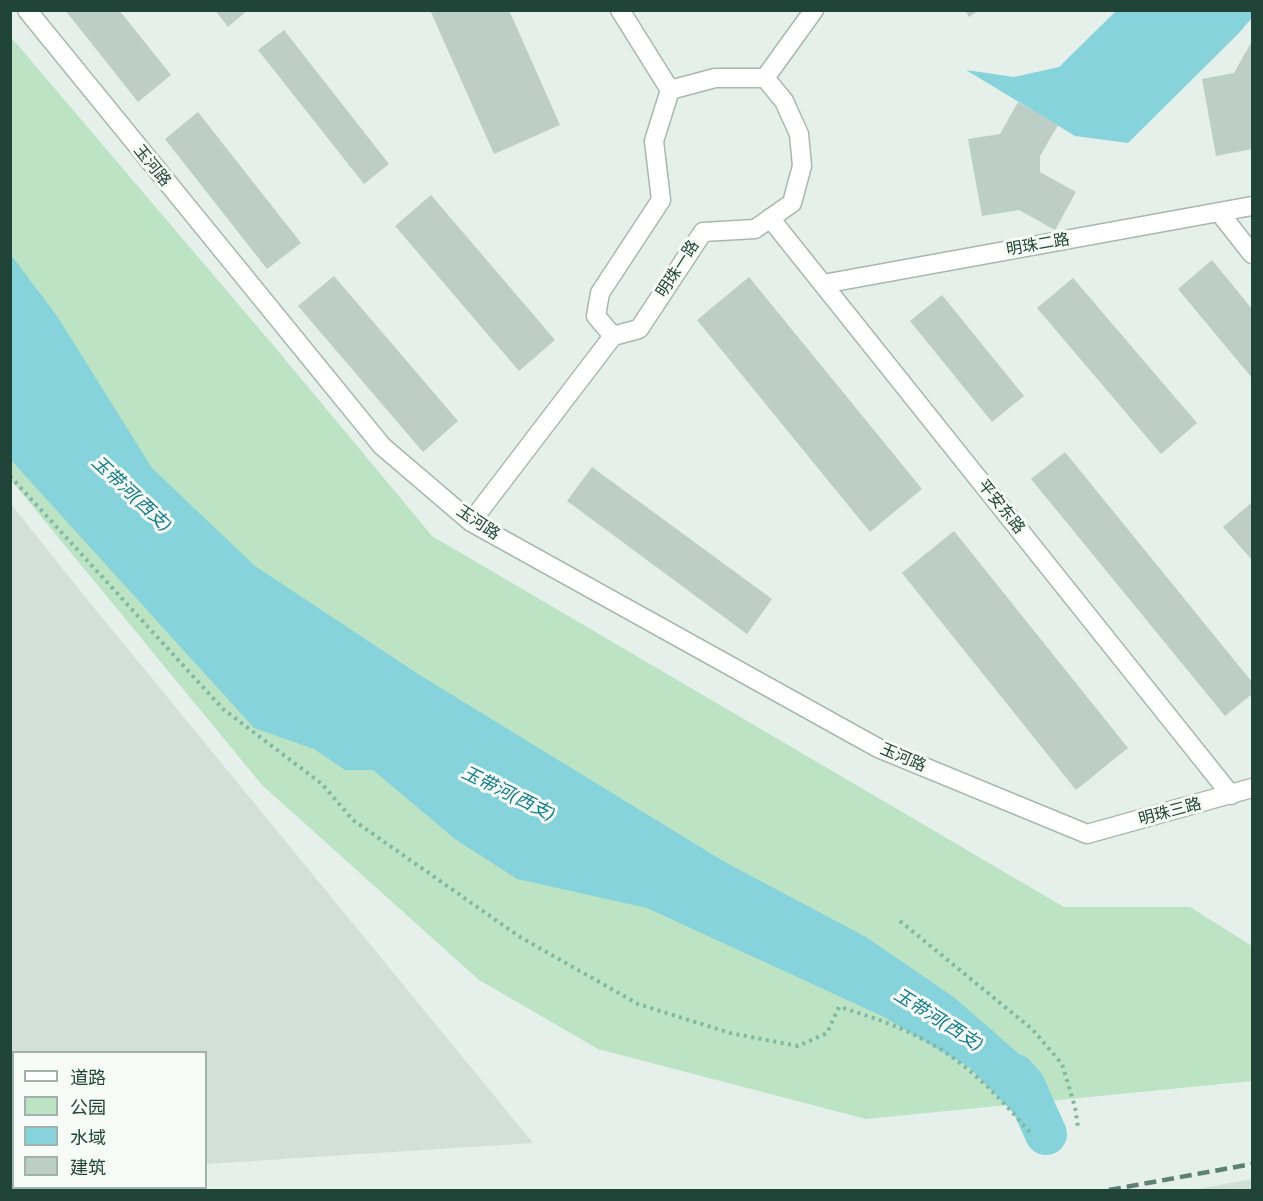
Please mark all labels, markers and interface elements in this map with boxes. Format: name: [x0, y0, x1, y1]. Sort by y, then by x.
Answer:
street label: 玉河路: [129, 141, 175, 191]
street label: 明珠二路: [1005, 230, 1071, 260]
street label: 明珠一路: [653, 237, 703, 301]
water label: 玉带河(西支): [87, 452, 175, 536]
street label: 平安东路: [973, 476, 1029, 538]
street label: 玉河路: [453, 502, 503, 544]
street label: 玉河路: [877, 740, 929, 776]
water label: 玉带河(西支): [458, 762, 558, 826]
street label: 明珠三路: [1137, 794, 1203, 830]
water label: 玉带河(西支): [890, 984, 986, 1056]
legend: [12, 1051, 207, 1189]
text: 道路: [70, 1065, 106, 1089]
text: 公园: [70, 1095, 106, 1119]
text: 水域: [70, 1125, 106, 1149]
text: 建筑: [70, 1155, 106, 1179]

